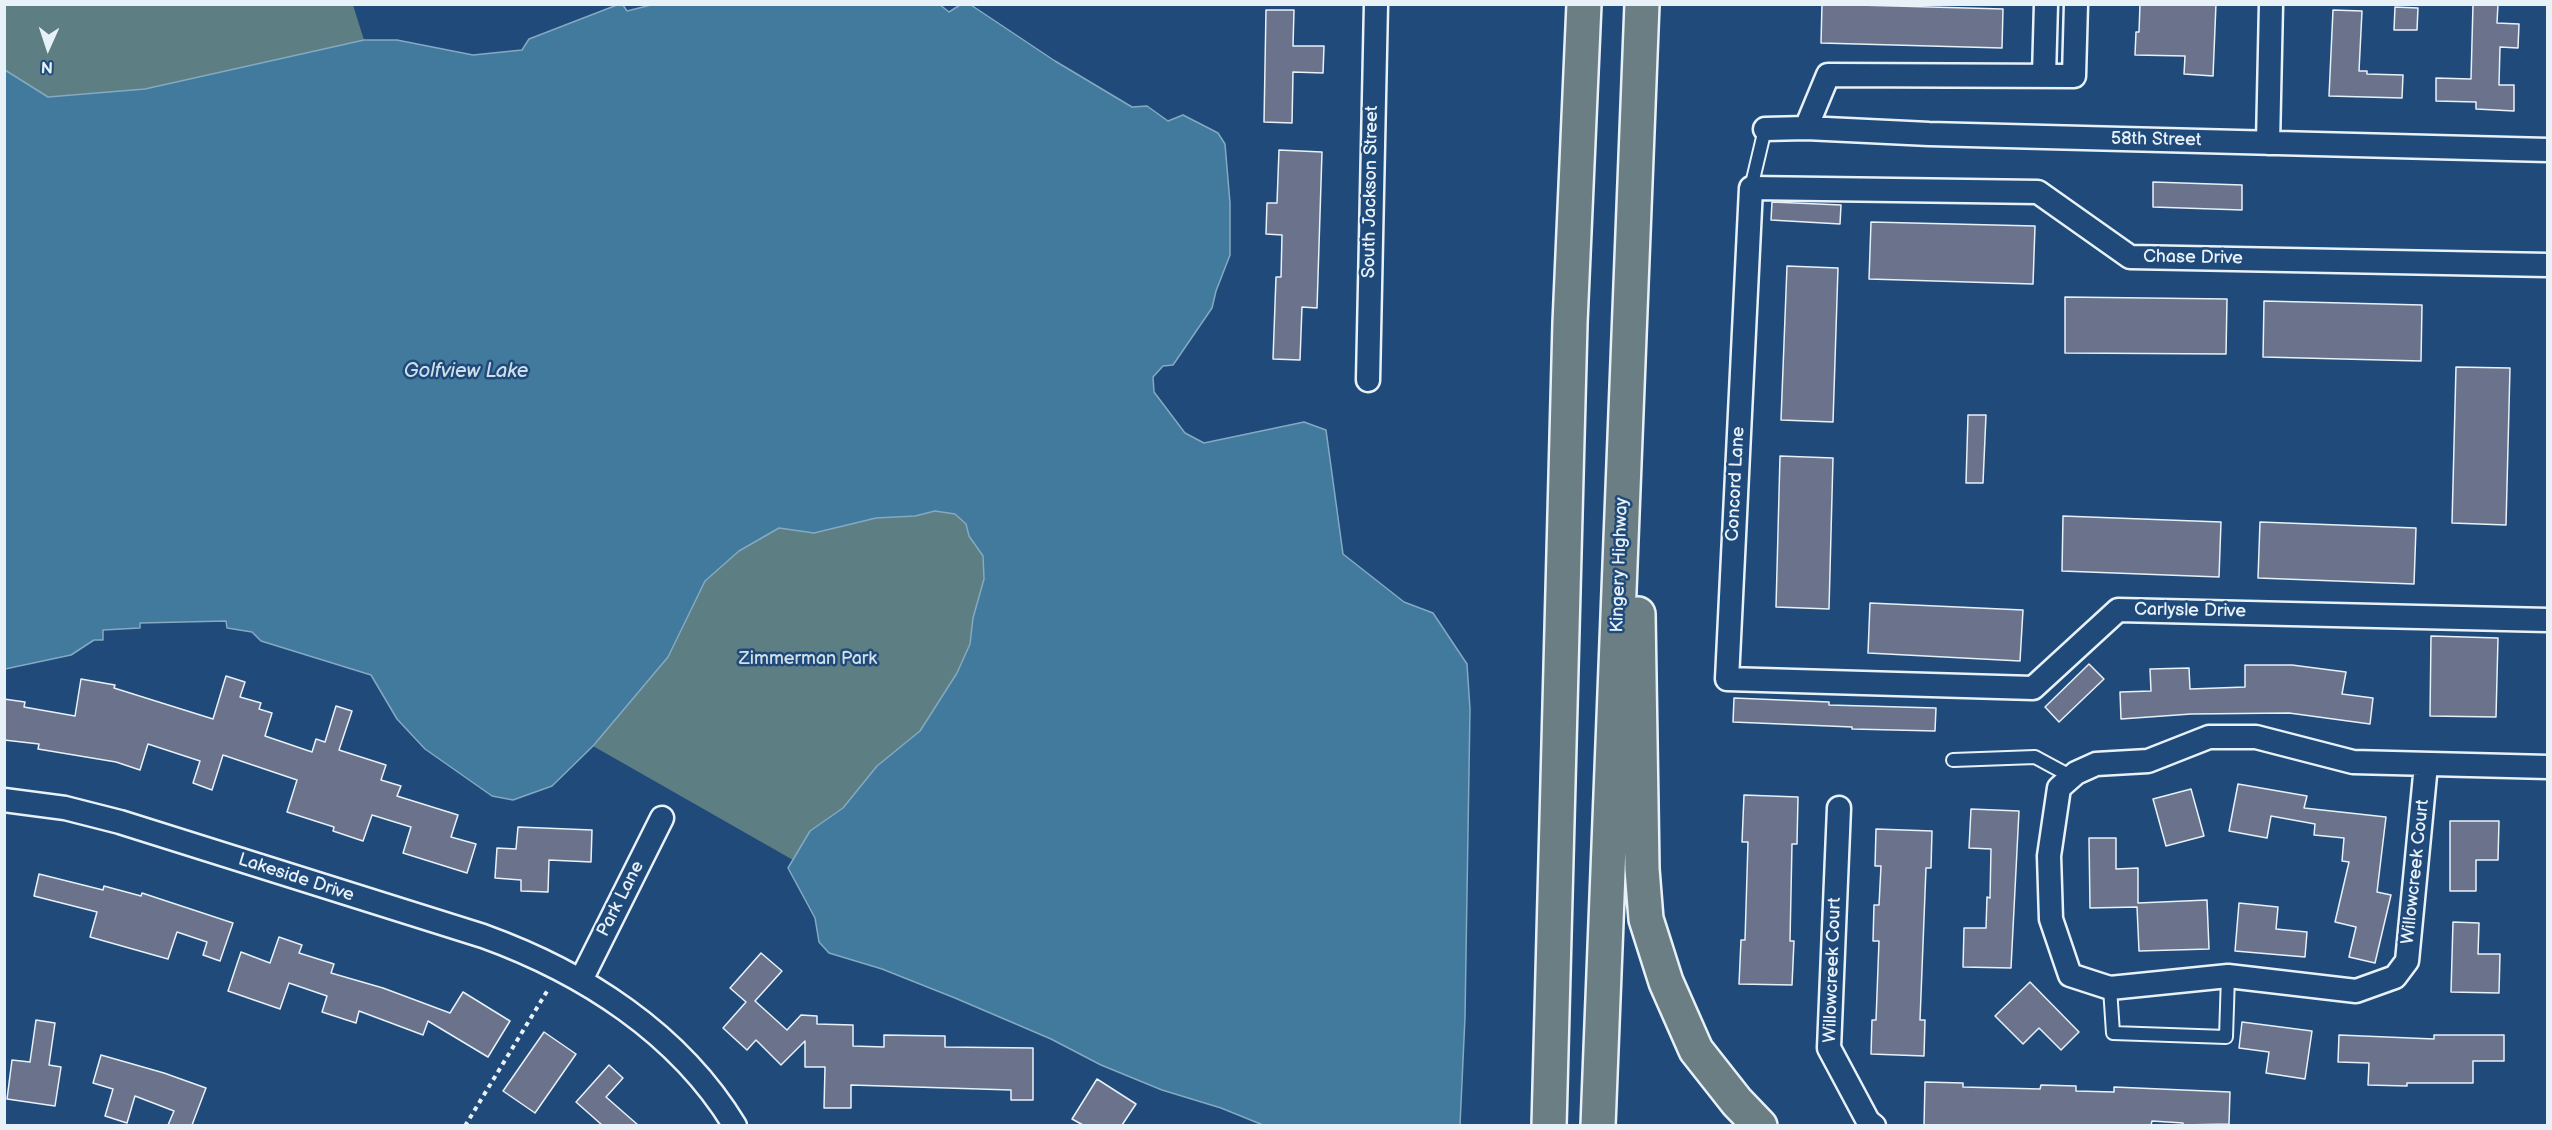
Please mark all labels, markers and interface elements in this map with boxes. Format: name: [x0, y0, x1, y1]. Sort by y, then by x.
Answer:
north arrow: [18, 18, 78, 78]
text: N: [41, 57, 54, 76]
street label: South Jackson Street: [1359, 106, 1383, 278]
street label: 58th Street: [2111, 128, 2201, 152]
street label: Chase Drive: [2143, 246, 2243, 270]
water label: Golfview Lake: [404, 360, 528, 384]
street label: Concord Lane: [1722, 426, 1750, 542]
street label: Kingery Highway: [1607, 497, 1633, 633]
street label: Carlysle Drive: [2134, 599, 2246, 623]
park label: Zimmerman Park: [739, 648, 877, 670]
street label: Willowcreek Court: [2398, 798, 2434, 946]
street label: Lakeside Drive: [235, 849, 357, 907]
street label: Park Lane: [593, 858, 649, 940]
street label: Willowcreek Court: [1820, 897, 1846, 1043]

